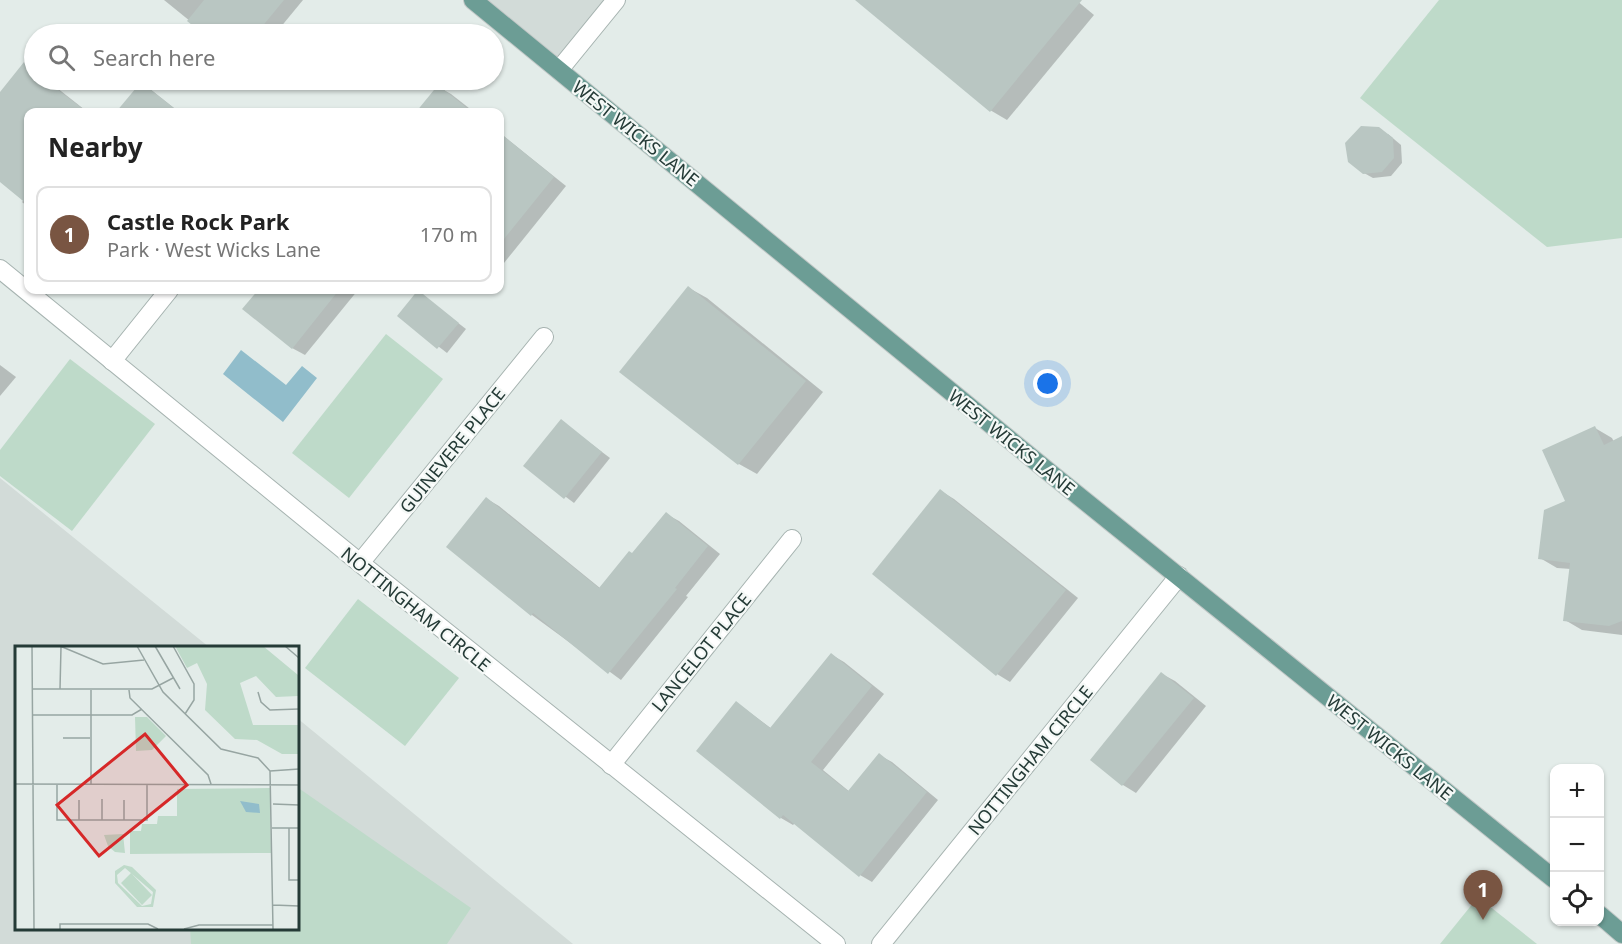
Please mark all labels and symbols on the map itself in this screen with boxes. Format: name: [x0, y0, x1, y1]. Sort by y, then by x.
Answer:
street label: WEST WICKS LANE: [568, 75, 704, 191]
your location: [1033, 369, 1062, 398]
street label: GUINEVERE PLACE: [394, 382, 510, 518]
street label: WEST WICKS LANE: [944, 384, 1080, 500]
street label: NOTTINGHAM CIRCLE: [336, 541, 496, 677]
street label: LANCELOT PLACE: [646, 588, 756, 716]
inset map: [15, 646, 298, 929]
street label: NOTTINGHAM CIRCLE: [962, 680, 1098, 840]
street label: WEST WICKS LANE: [1322, 689, 1458, 805]
pin: 1: [1464, 870, 1502, 920]

